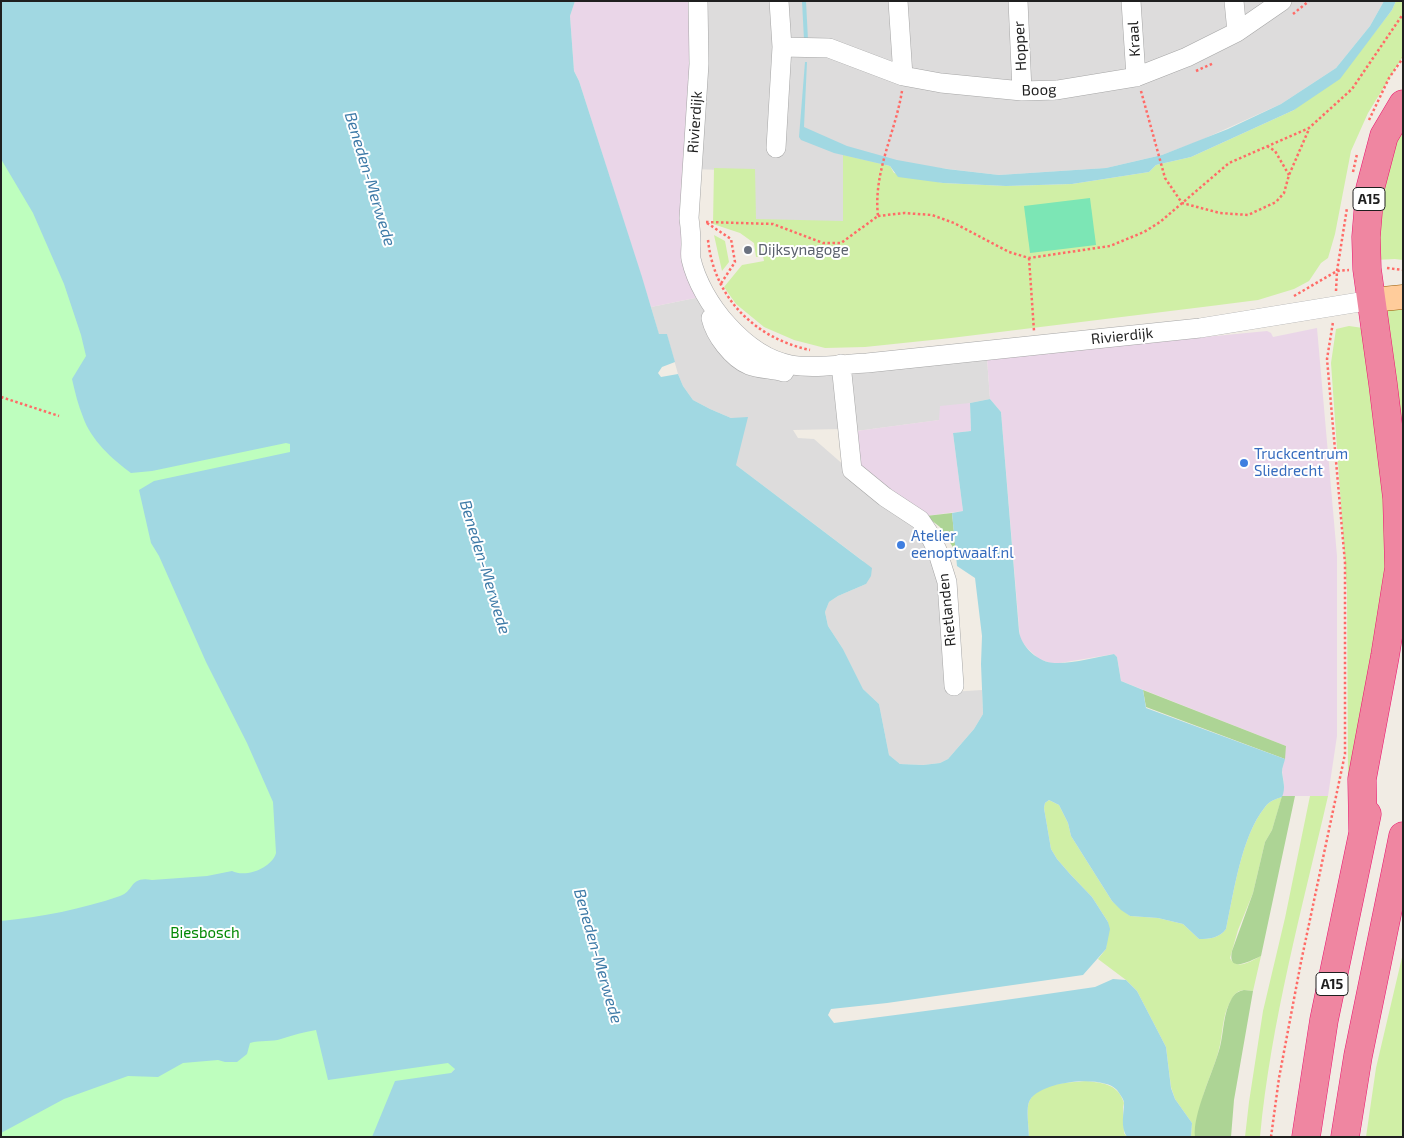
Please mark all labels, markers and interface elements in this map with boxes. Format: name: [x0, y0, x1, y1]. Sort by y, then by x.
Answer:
street label: Hopper: [1010, 21, 1030, 71]
street label: Kraal: [1124, 21, 1144, 57]
street label: Boog: [1021, 80, 1057, 100]
street label: Rivierdijk: [684, 90, 706, 154]
water label: Beneden-Merwede: [340, 110, 400, 248]
road number: A15: [1353, 188, 1385, 210]
place label: Dijksynagoge: [758, 241, 849, 259]
marker: Dijksynagoge: [742, 244, 754, 256]
street label: Rivierdijk: [1090, 324, 1154, 348]
place label: Truckcentrum Sliedrecht: [1254, 445, 1348, 480]
marker: Truckcentrum Sliedrecht: [1238, 457, 1250, 469]
water label: Beneden-Merwede: [455, 498, 515, 636]
place label: Atelier eenoptwaalf.nl: [911, 527, 1014, 562]
marker: Atelier eenoptwaalf.nl: [895, 539, 907, 551]
street label: Rietlanden: [934, 572, 960, 648]
water label: Beneden-Merwede: [570, 886, 626, 1026]
park label: Biesbosch: [170, 924, 240, 942]
road number: A15: [1316, 972, 1348, 996]

